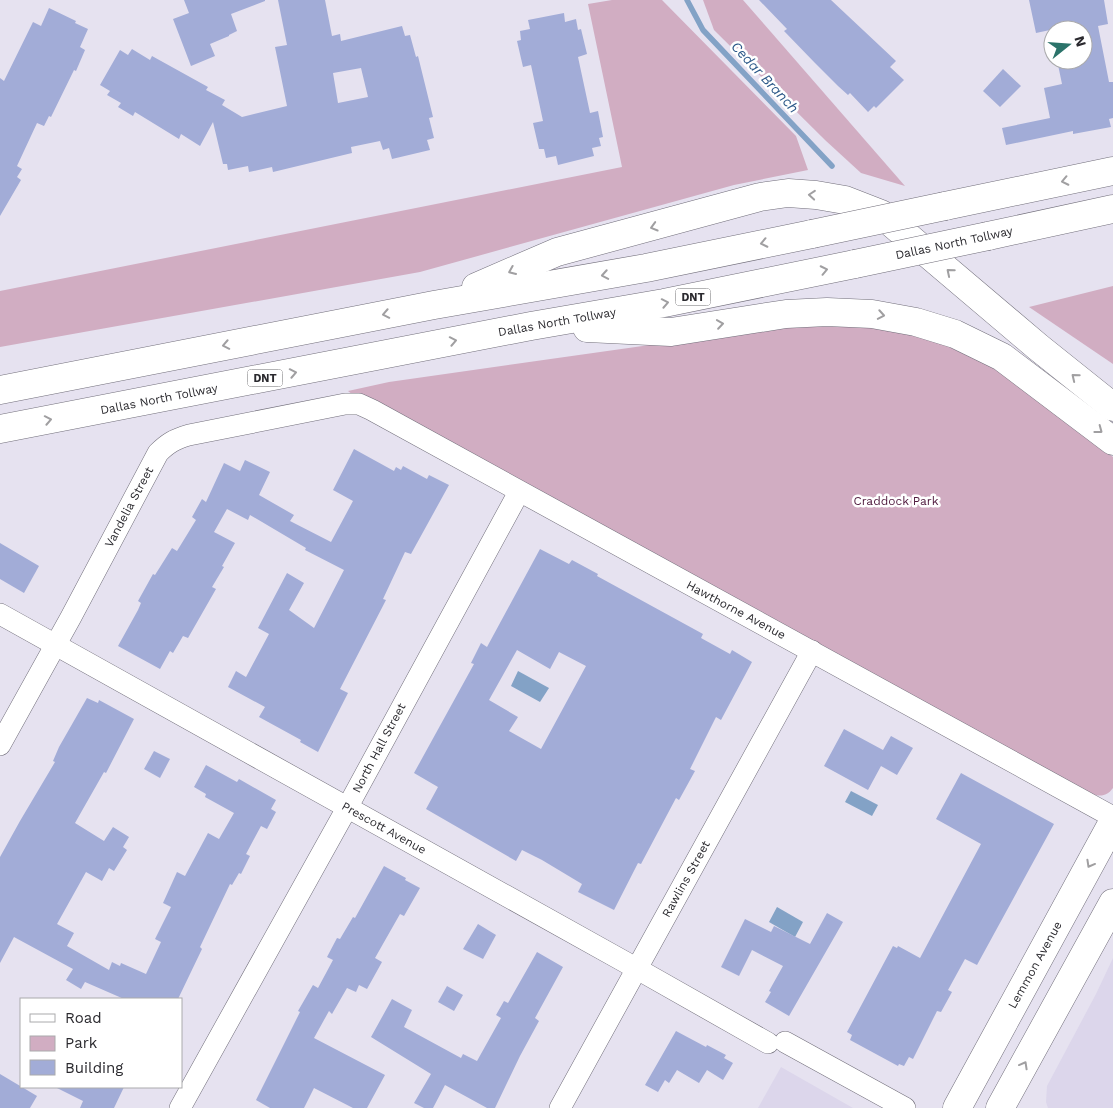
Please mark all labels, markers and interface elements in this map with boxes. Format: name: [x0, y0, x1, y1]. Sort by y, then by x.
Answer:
north arrow: [1043, 20, 1093, 70]
text: N: [1071, 34, 1090, 48]
water label: Cedar Branch: [728, 38, 802, 116]
one-way arrow: [1061, 175, 1070, 186]
one-way arrow: [808, 189, 816, 200]
one-way arrow: [651, 221, 659, 231]
street label: Dallas North Tollway: [894, 224, 1015, 262]
one-way arrow: [760, 238, 769, 248]
one-way arrow: [508, 265, 517, 276]
one-way arrow: [820, 265, 828, 276]
one-way arrow: [600, 269, 609, 279]
one-way arrow: [947, 269, 956, 278]
road number: DNT: [676, 288, 710, 306]
one-way arrow: [660, 298, 669, 309]
street label: Dallas North Tollway: [497, 305, 618, 339]
one-way arrow: [381, 309, 390, 319]
one-way arrow: [877, 310, 886, 320]
one-way arrow: [715, 320, 724, 330]
one-way arrow: [448, 337, 457, 347]
one-way arrow: [222, 340, 231, 350]
one-way arrow: [289, 368, 298, 379]
road number: DNT: [248, 369, 282, 386]
one-way arrow: [1072, 374, 1081, 382]
street label: Dallas North Tollway: [99, 381, 220, 417]
one-way arrow: [43, 416, 52, 426]
one-way arrow: [1093, 425, 1102, 433]
street label: Vandelia Street: [102, 464, 156, 550]
park label: Craddock Park: [853, 494, 939, 508]
street label: Hawthorne Avenue: [684, 578, 788, 642]
street label: North Hall Street: [349, 701, 409, 795]
street label: Prescott Avenue: [339, 799, 429, 857]
street label: Rawlins Street: [659, 838, 713, 920]
one-way arrow: [1086, 859, 1096, 868]
street label: Lemmon Avenue: [1005, 919, 1065, 1011]
legend: [20, 998, 182, 1088]
text: Road: [65, 1009, 102, 1027]
text: Park: [65, 1034, 98, 1052]
text: Building: [65, 1059, 123, 1077]
one-way arrow: [1018, 1062, 1028, 1071]

